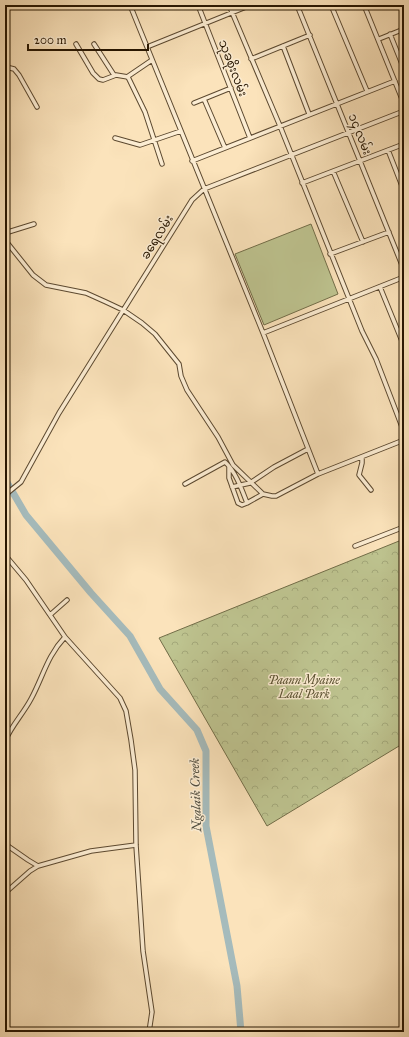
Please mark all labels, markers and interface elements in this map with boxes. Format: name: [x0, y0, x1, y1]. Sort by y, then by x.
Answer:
scale bar: [28, 26, 148, 52]
text: 200 m: [34, 33, 67, 47]
street label: သုခစိုးလမ်း: [213, 37, 252, 99]
street label: ၁၄ လမ်း: [343, 111, 376, 158]
street label: ခရေလမ်း: [136, 211, 179, 263]
park label: Paann Myaine Laal Park: [268, 673, 340, 701]
water label: Ngalaik Creek: [187, 758, 205, 833]

